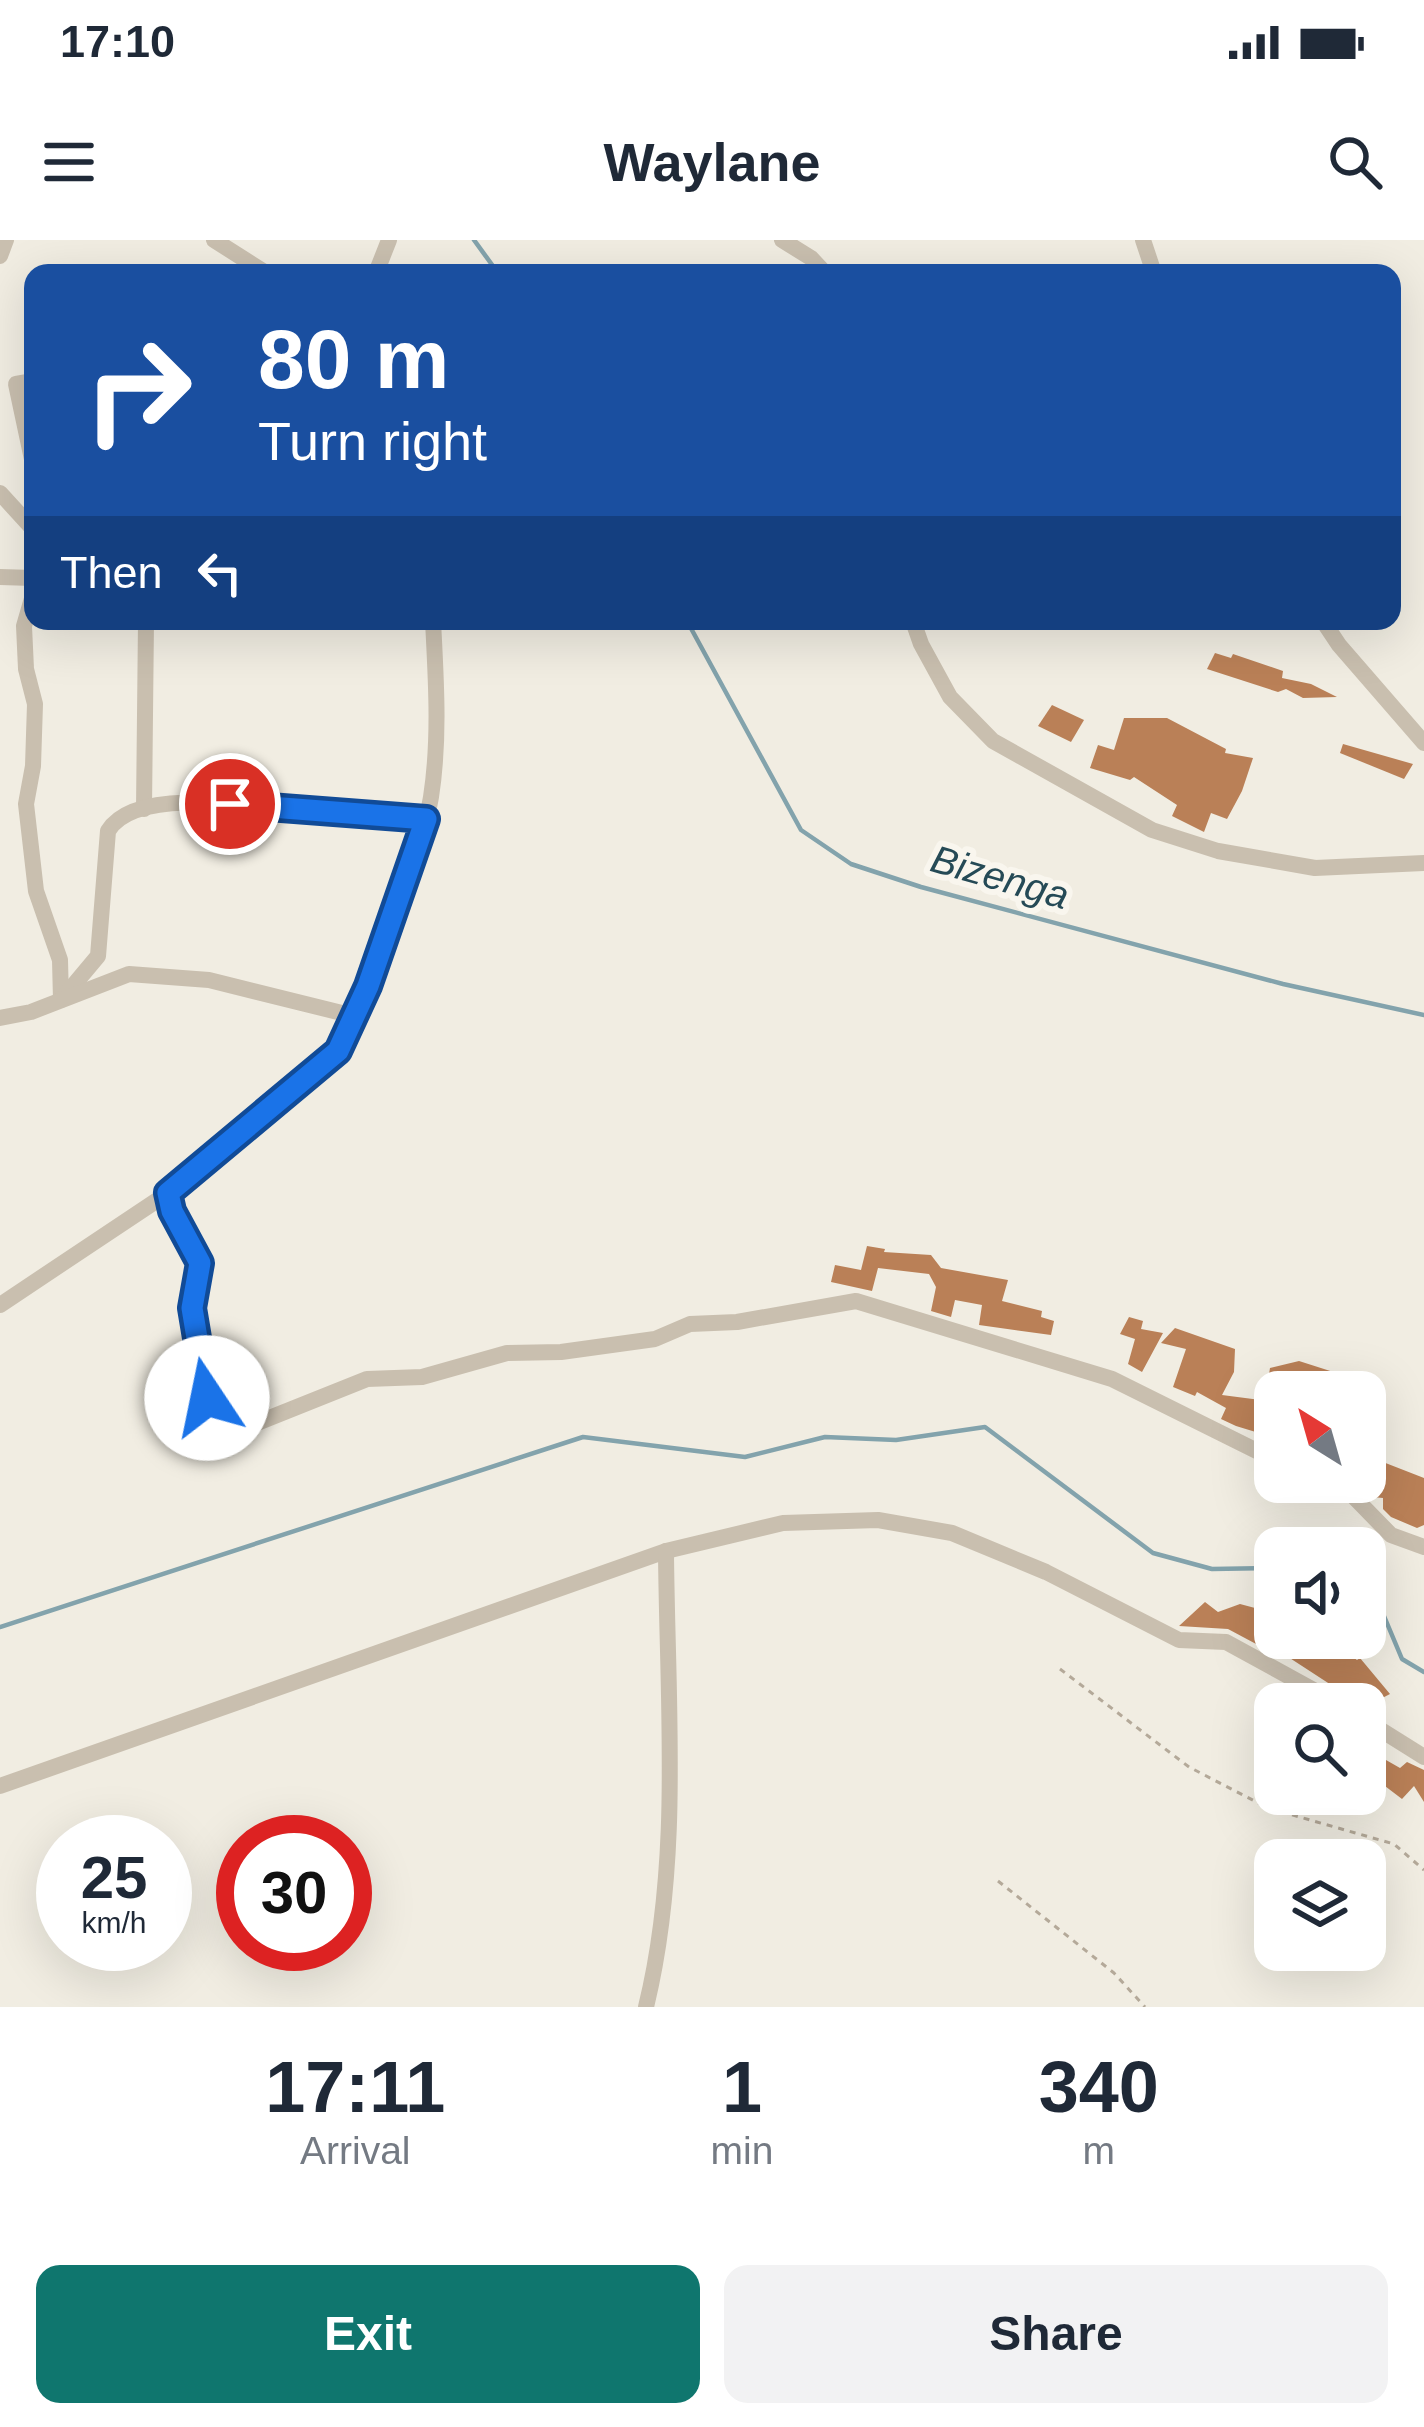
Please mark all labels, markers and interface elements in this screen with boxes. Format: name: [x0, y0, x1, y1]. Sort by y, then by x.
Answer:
text: 17:10: [60, 16, 175, 67]
icon: menu: [36, 129, 102, 195]
icon: search: [1322, 129, 1388, 195]
text: Waylane: [603, 132, 821, 192]
icon: right: [60, 312, 216, 468]
text: 80 m: [258, 312, 449, 406]
text: Turn right: [258, 411, 487, 471]
icon: left: [187, 540, 253, 606]
text: Then: [60, 547, 163, 598]
pin: [179, 753, 281, 855]
icon: arrive: [197, 771, 263, 837]
water label: Bizenga: [926, 837, 1074, 917]
position arrow: [144, 1335, 270, 1461]
north arrow: [1254, 1371, 1386, 1503]
map controls: [1254, 1371, 1386, 1971]
button: sound: [1254, 1527, 1386, 1659]
button: search: [1254, 1683, 1386, 1815]
speed limit sign: 30: [216, 1815, 372, 1971]
button: layers: [1254, 1839, 1386, 1971]
text: 25: [81, 1844, 147, 1911]
text: km/h: [81, 1906, 147, 1939]
text: 17:11: [265, 2047, 445, 2127]
text: 1: [722, 2047, 762, 2127]
text: 340: [1039, 2047, 1159, 2127]
text: Arrival: [300, 2129, 411, 2172]
text: min: [711, 2129, 773, 2172]
text: m: [1082, 2129, 1115, 2172]
button: Exit: [36, 2265, 700, 2403]
button: Share: [724, 2265, 1388, 2403]

